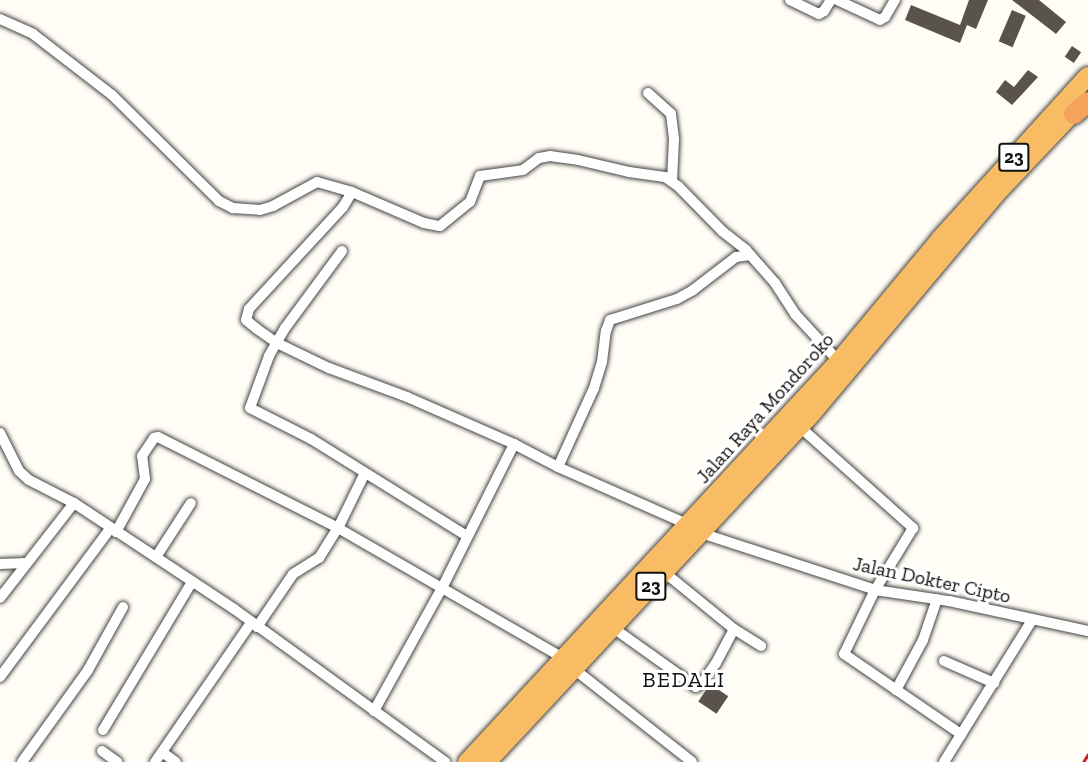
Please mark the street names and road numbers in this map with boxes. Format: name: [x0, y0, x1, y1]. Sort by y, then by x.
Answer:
road number: 23: [998, 142, 1030, 172]
street label: Jalan Raya Mondoroko: [691, 328, 839, 488]
street label: Jalan Dokter Cipto: [851, 552, 1013, 608]
road number: 23: [634, 571, 668, 601]

